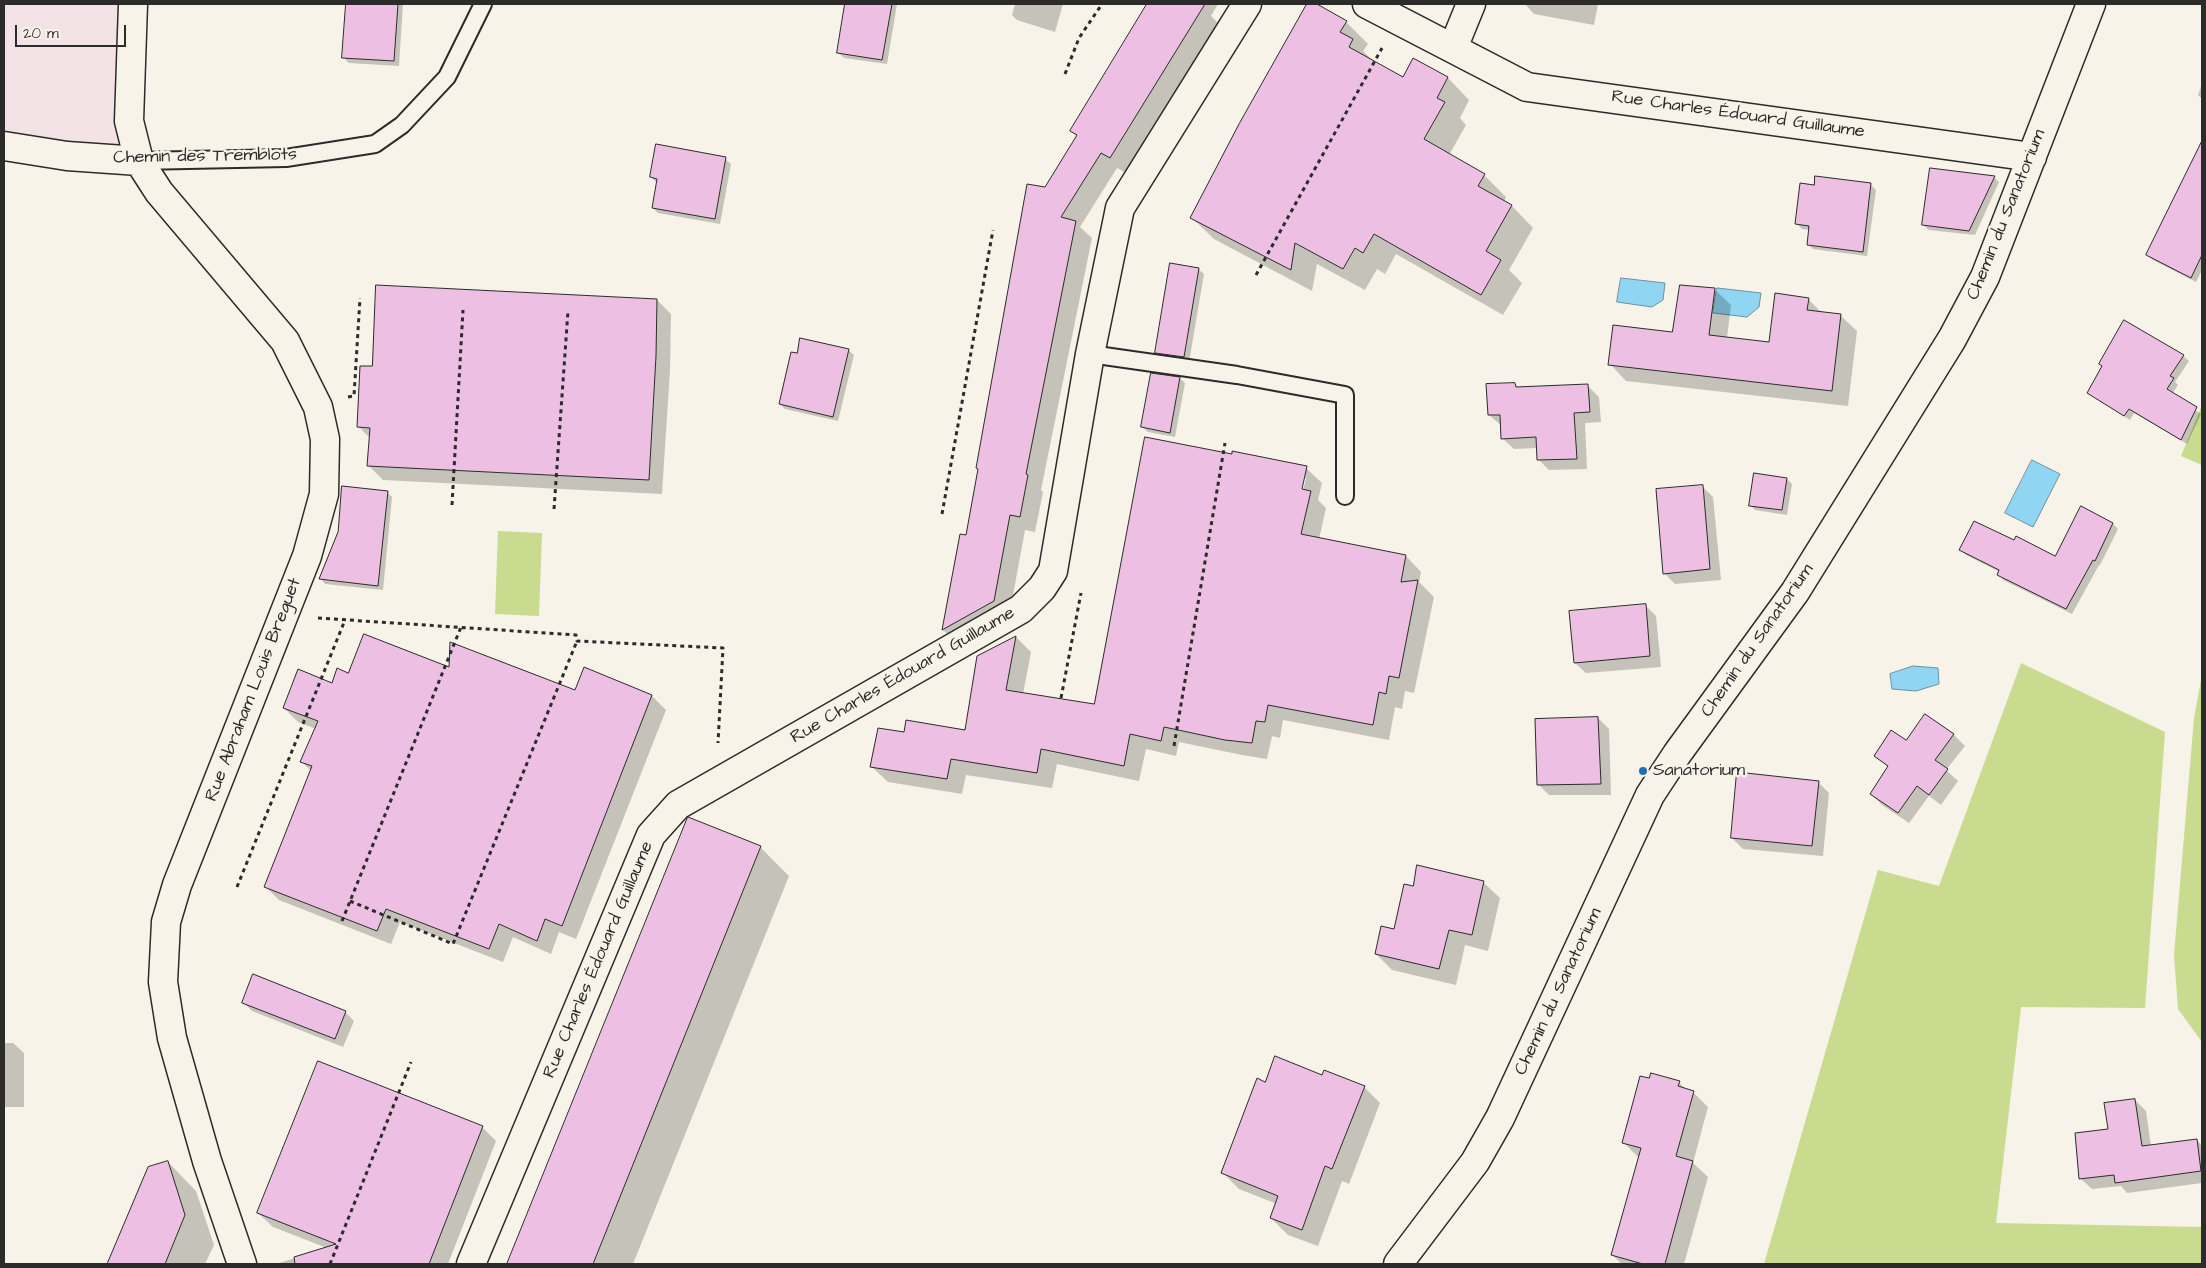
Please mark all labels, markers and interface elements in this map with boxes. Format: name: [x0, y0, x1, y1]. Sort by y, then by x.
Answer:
scale bar: [18, 15, 129, 47]
text: 20 m: [23, 23, 59, 44]
street label: Rue Charles Édouard Guillaume: [1610, 87, 1866, 143]
street label: Chemin du Sanatorium: [1963, 127, 2051, 303]
street label: Chemin des Tremblots: [113, 145, 297, 169]
street label: Chemin du Sanatorium: [1697, 560, 1819, 722]
street label: Rue Abraham Louis Breguet: [201, 575, 307, 805]
street label: Rue Charles Édouard Guillaume: [787, 603, 1019, 749]
place label: Sanatorium: [1653, 760, 1745, 782]
marker: Sanatorium: [1637, 765, 1649, 777]
street label: Rue Charles Édouard Guillaume: [539, 838, 659, 1082]
street label: Chemin du Sanatorium: [1511, 905, 1607, 1079]

